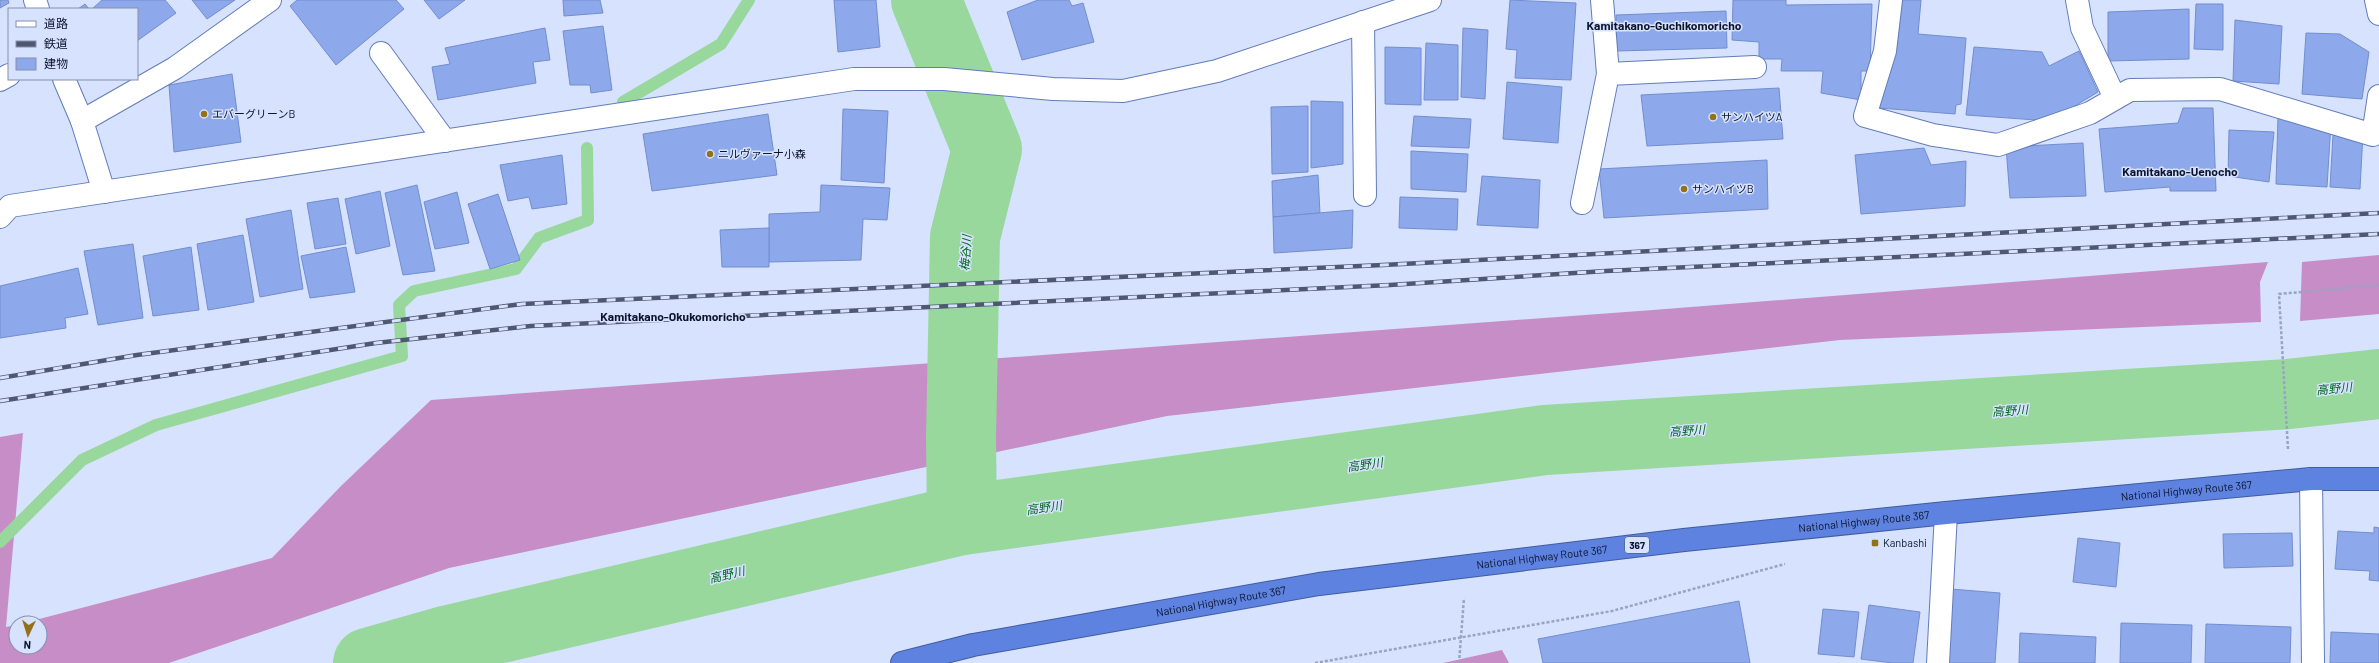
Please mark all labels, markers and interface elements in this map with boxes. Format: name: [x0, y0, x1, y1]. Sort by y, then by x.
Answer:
legend: [8, 8, 138, 80]
text: 道路: [44, 16, 68, 30]
district label: Kamitakano-Guchikomoricho: [1587, 18, 1742, 32]
text: 鉄道: [44, 36, 68, 50]
text: 建物: [44, 56, 68, 70]
place label: エバーグリーンB: [212, 107, 295, 120]
marker: エバーグリーンB: [199, 109, 209, 119]
place label: サンハイツA: [1721, 110, 1783, 123]
marker: サンハイツA: [1708, 112, 1718, 122]
place label: ニルヴァーナ小森: [718, 147, 806, 160]
marker: ニルヴァーナ小森: [705, 149, 715, 159]
district label: Kamitakano-Uenocho: [2122, 164, 2238, 178]
place label: サンハイツB: [1692, 182, 1754, 195]
marker: サンハイツB: [1679, 184, 1689, 194]
water label: 梅谷川: [957, 232, 973, 271]
district label: Kamitakano-Okukomoricho: [600, 309, 746, 323]
water label: 高野川: [2315, 379, 2355, 397]
water label: 高野川: [1991, 402, 2030, 418]
water label: 高野川: [1668, 422, 1707, 438]
water label: 高野川: [1346, 454, 1386, 473]
street label: National Highway Route 367: [2120, 478, 2252, 503]
water label: 高野川: [1025, 497, 1065, 516]
street label: National Highway Route 367: [1798, 508, 1930, 534]
place label: Kanbashi: [1883, 536, 1927, 549]
road number: 367: [1625, 537, 1649, 553]
marker: Kanbashi: [1870, 538, 1880, 548]
street label: National Highway Route 367: [1476, 542, 1608, 571]
water label: 高野川: [708, 563, 748, 585]
street label: National Highway Route 367: [1155, 583, 1287, 619]
north arrow: [8, 615, 48, 655]
text: N: [23, 639, 31, 652]

